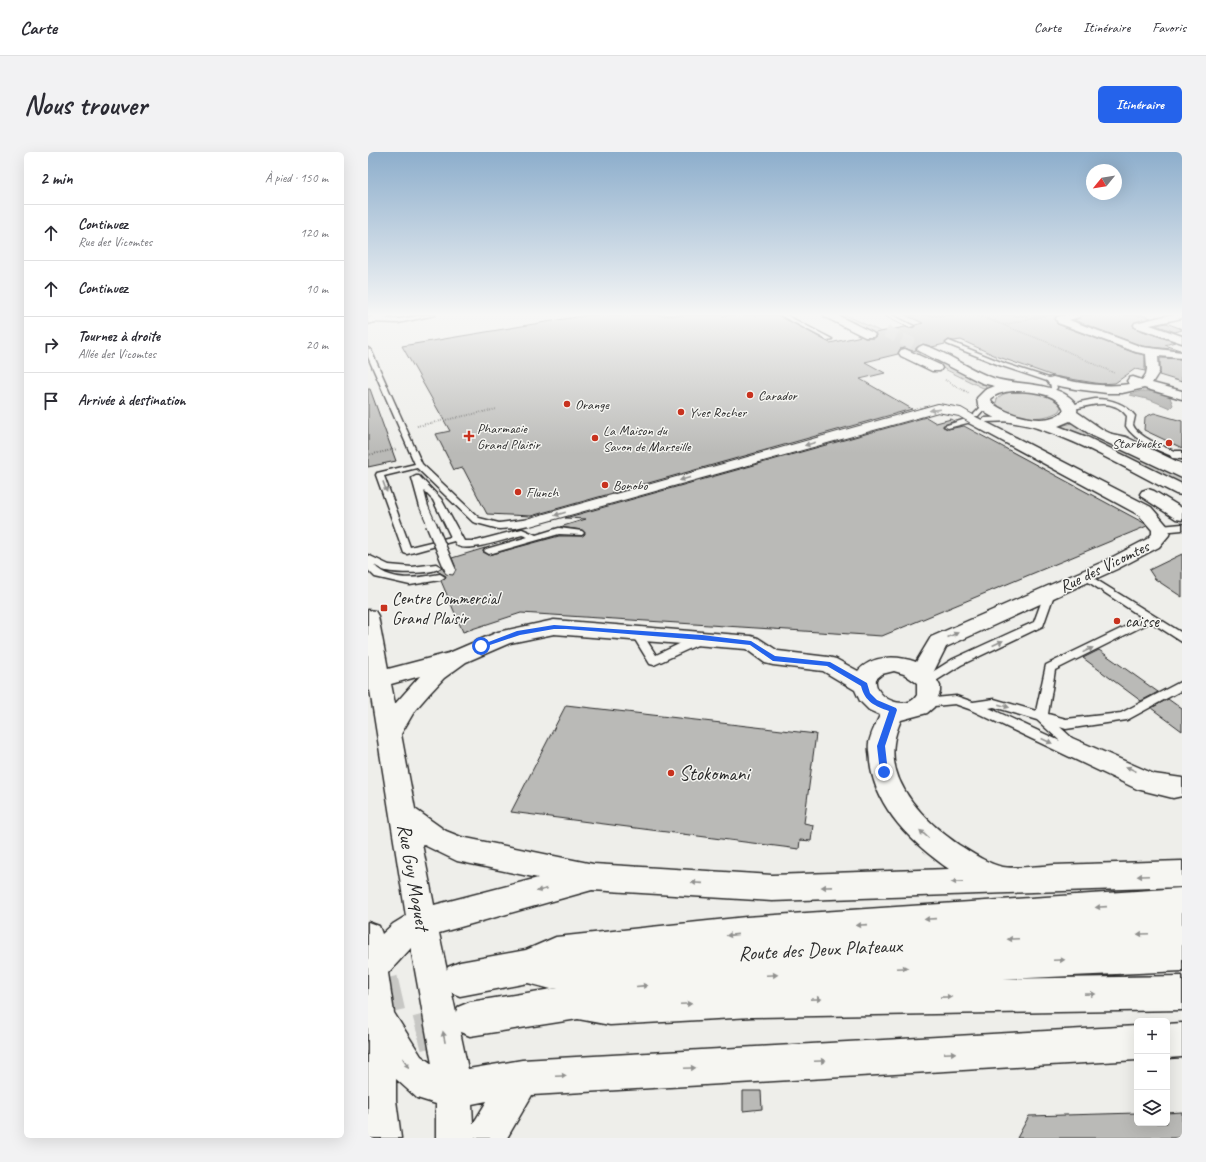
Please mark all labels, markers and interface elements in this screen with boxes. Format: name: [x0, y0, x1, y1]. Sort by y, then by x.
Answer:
text: Carte: [20, 16, 57, 40]
text: Carte: [1034, 19, 1061, 36]
text: Itinéraire: [1083, 19, 1130, 36]
text: Favoris: [1152, 19, 1186, 36]
button: Itinéraire: [1098, 86, 1182, 123]
text: Nous trouver: [24, 87, 147, 122]
north arrow: [1086, 164, 1122, 200]
text: 2 min: [40, 168, 73, 189]
text: À pied · 150 m: [265, 170, 328, 186]
text: Continuez: [78, 215, 128, 234]
icon: ahead: [40, 222, 62, 244]
text: 120 m: [300, 225, 328, 241]
text: Rue des Vicomtes: [78, 234, 152, 250]
icon: ahead: [40, 278, 62, 300]
text: Continuez: [78, 279, 128, 298]
text: 10 m: [306, 281, 328, 297]
text: Tournez à droite: [78, 327, 160, 346]
icon: right: [40, 334, 62, 356]
text: 20 m: [306, 337, 328, 353]
text: Allée des Vicomtes: [78, 346, 156, 362]
place label: Carador: [758, 387, 798, 404]
icon: arrive: [40, 390, 62, 412]
marker: Carador: [745, 390, 755, 400]
text: Arrivée à destination: [78, 391, 186, 410]
place label: Orange: [575, 396, 610, 413]
marker: Orange: [562, 399, 572, 409]
place label: Yves Rocher: [689, 404, 747, 421]
marker: Yves Rocher: [676, 407, 686, 417]
one-way arrow: [929, 407, 942, 413]
place label: Pharmacie Grand Plaisir: [477, 420, 541, 453]
place label: La Maison du Savon de Marseille: [603, 422, 692, 455]
marker: Pharmacie Grand Plaisir: [464, 431, 474, 441]
marker: La Maison du Savon de Marseille: [590, 433, 600, 443]
place label: Starbucks: [1112, 435, 1162, 452]
marker: Starbucks: [1164, 438, 1174, 448]
one-way arrow: [804, 441, 816, 447]
one-way arrow: [679, 476, 691, 482]
place label: Bonobo: [613, 477, 649, 494]
marker: Bonobo: [600, 480, 610, 490]
one-way arrow: [382, 482, 388, 494]
place label: Flunch: [526, 484, 560, 501]
marker: Flunch: [513, 487, 523, 497]
one-way arrow: [553, 511, 565, 517]
street label: Rue des Vicomtes: [1056, 535, 1154, 597]
place label: Centre Commercial Grand Plaisir: [392, 588, 502, 629]
marker: Centre Commercial Grand Plaisir: [379, 603, 389, 613]
place label: caisse: [1125, 611, 1160, 632]
marker: caisse: [1112, 616, 1122, 626]
one-way arrow: [948, 632, 960, 638]
route start: [472, 637, 490, 655]
one-way arrow: [992, 640, 1004, 646]
one-way arrow: [1082, 647, 1094, 653]
one-way arrow: [998, 703, 1010, 709]
one-way arrow: [1041, 738, 1052, 744]
place label: Stokomani: [679, 761, 752, 786]
route end: [875, 763, 893, 781]
one-way arrow: [1126, 766, 1137, 772]
marker: Stokomani: [666, 768, 676, 778]
street label: Rue Guy Moquet: [392, 822, 436, 935]
one-way arrow: [919, 829, 930, 838]
one-way arrow: [1136, 873, 1149, 879]
one-way arrow: [951, 879, 963, 886]
one-way arrow: [691, 880, 703, 887]
one-way arrow: [820, 884, 833, 890]
one-way arrow: [536, 888, 548, 894]
one-way arrow: [1095, 903, 1107, 910]
one-way arrow: [924, 916, 936, 923]
one-way arrow: [856, 921, 868, 928]
one-way arrow: [1137, 930, 1149, 937]
one-way arrow: [726, 932, 738, 938]
street label: Route des Deux Plateaux: [738, 933, 904, 966]
one-way arrow: [1007, 936, 1019, 943]
one-way arrow: [1053, 957, 1065, 964]
one-way arrow: [896, 964, 908, 971]
one-way arrow: [766, 972, 778, 979]
one-way arrow: [636, 982, 648, 989]
one-way arrow: [1084, 991, 1096, 998]
one-way arrow: [940, 994, 953, 1000]
one-way arrow: [810, 996, 823, 1002]
one-way arrow: [680, 1000, 692, 1007]
map controls: [1134, 1018, 1170, 1126]
button: +: [1134, 1018, 1170, 1054]
one-way arrow: [440, 1031, 446, 1043]
one-way arrow: [944, 1050, 956, 1057]
button: −: [1134, 1054, 1170, 1090]
one-way arrow: [403, 1057, 410, 1069]
one-way arrow: [814, 1057, 826, 1064]
one-way arrow: [684, 1065, 696, 1072]
one-way arrow: [555, 1072, 567, 1079]
button: layers: [1134, 1090, 1170, 1126]

